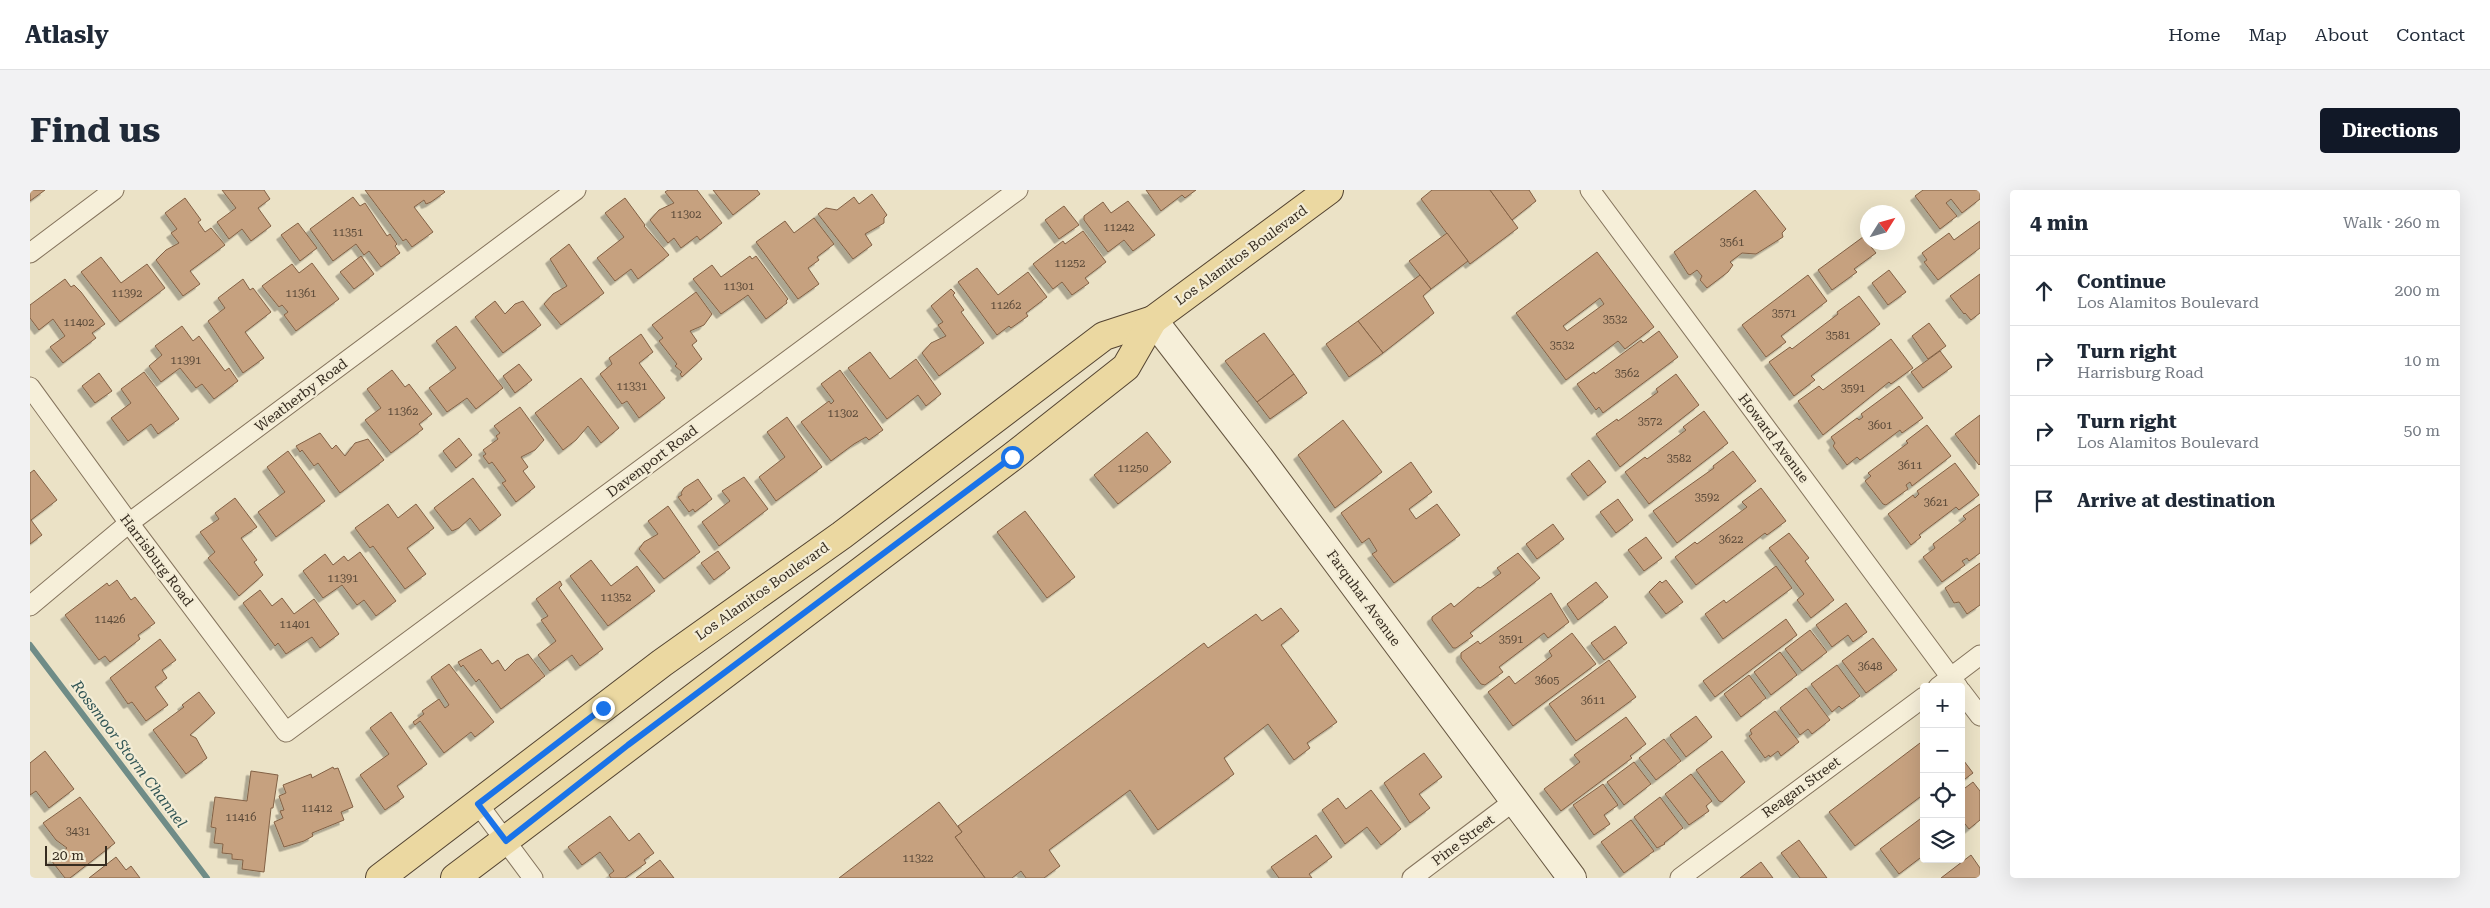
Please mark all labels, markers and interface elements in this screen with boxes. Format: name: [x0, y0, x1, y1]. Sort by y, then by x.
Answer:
text: Atlasly: [25, 21, 109, 49]
text: Home: [2168, 24, 2220, 45]
text: Map: [2248, 24, 2287, 45]
text: About: [2315, 24, 2368, 45]
text: Contact: [2396, 24, 2465, 45]
button: Directions: [2320, 108, 2460, 153]
text: Find us: [30, 110, 160, 151]
street label: Los Alamitos Boulevard: [1172, 202, 1310, 308]
north arrow: [1860, 205, 1905, 250]
house number: 11302: [671, 208, 701, 221]
text: 4 min: [2030, 211, 2088, 235]
text: Walk · 260 m: [2343, 213, 2440, 232]
house number: 11242: [1104, 221, 1134, 234]
house number: 11351: [333, 226, 363, 239]
house number: 3561: [1720, 236, 1744, 249]
house number: 11252: [1055, 257, 1085, 270]
text: Continue: [2077, 270, 2166, 293]
icon: ahead: [2030, 277, 2058, 305]
house number: 11301: [724, 280, 754, 293]
text: 200 m: [2394, 281, 2440, 300]
house number: 11392: [112, 287, 142, 300]
house number: 11361: [286, 287, 316, 300]
text: Los Alamitos Boulevard: [2077, 293, 2259, 312]
house number: 11262: [991, 299, 1021, 312]
house number: 3571: [1772, 307, 1796, 320]
house number: 3532: [1603, 313, 1627, 326]
house number: 11402: [64, 316, 94, 329]
house number: 3581: [1826, 329, 1850, 342]
house number: 3532: [1550, 339, 1574, 352]
text: Turn right: [2077, 340, 2177, 363]
icon: right: [2030, 347, 2058, 375]
text: 10 m: [2403, 351, 2440, 370]
house number: 11391: [171, 354, 201, 367]
street label: Weatherby Road: [252, 355, 350, 435]
text: Harrisburg Road: [2077, 363, 2204, 382]
house number: 3562: [1615, 367, 1639, 380]
house number: 11331: [617, 380, 647, 393]
house number: 3591: [1841, 382, 1865, 395]
street label: Howard Avenue: [1735, 390, 1813, 486]
house number: 11362: [388, 405, 418, 418]
house number: 11302: [828, 407, 858, 420]
text: Turn right: [2077, 410, 2177, 433]
house number: 3572: [1638, 415, 1662, 428]
icon: right: [2030, 417, 2058, 445]
house number: 3601: [1868, 419, 1892, 432]
text: 50 m: [2403, 421, 2440, 440]
street label: Davenport Road: [603, 422, 701, 500]
text: Los Alamitos Boulevard: [2077, 433, 2259, 452]
route start: [1001, 446, 1024, 469]
house number: 3582: [1667, 452, 1691, 465]
house number: 3611: [1898, 459, 1922, 472]
house number: 11250: [1118, 462, 1148, 475]
icon: arrive: [2030, 487, 2058, 515]
text: Arrive at destination: [2077, 489, 2275, 512]
house number: 3592: [1695, 491, 1719, 504]
house number: 3621: [1924, 496, 1948, 509]
street label: Harrisburg Road: [117, 511, 197, 609]
house number: 3622: [1719, 533, 1743, 546]
street label: Los Alamitos Boulevard: [692, 539, 832, 643]
street label: Farquhar Avenue: [1324, 547, 1404, 649]
house number: 11391: [328, 572, 358, 585]
house number: 11352: [601, 591, 631, 604]
house number: 11426: [95, 613, 125, 626]
house number: 11401: [280, 618, 310, 631]
house number: 3591: [1499, 633, 1523, 646]
house number: 3648: [1858, 660, 1882, 673]
house number: 3605: [1535, 674, 1559, 687]
water label: Rossmoor Storm Channel: [67, 676, 191, 832]
map controls: [1920, 683, 1965, 863]
button: +: [1920, 683, 1965, 728]
house number: 3611: [1581, 694, 1605, 707]
route end: [592, 697, 615, 720]
button: −: [1920, 728, 1965, 773]
street label: Reagan Street: [1759, 753, 1843, 821]
button: locate: [1920, 773, 1965, 818]
house number: 11412: [302, 802, 332, 815]
house number: 11416: [226, 811, 256, 824]
street label: Pine Street: [1429, 811, 1497, 869]
button: layers: [1920, 818, 1965, 863]
house number: 3431: [66, 825, 90, 838]
scale bar: [45, 843, 108, 866]
text: 20 m: [52, 847, 84, 863]
house number: 11322: [903, 852, 933, 865]

